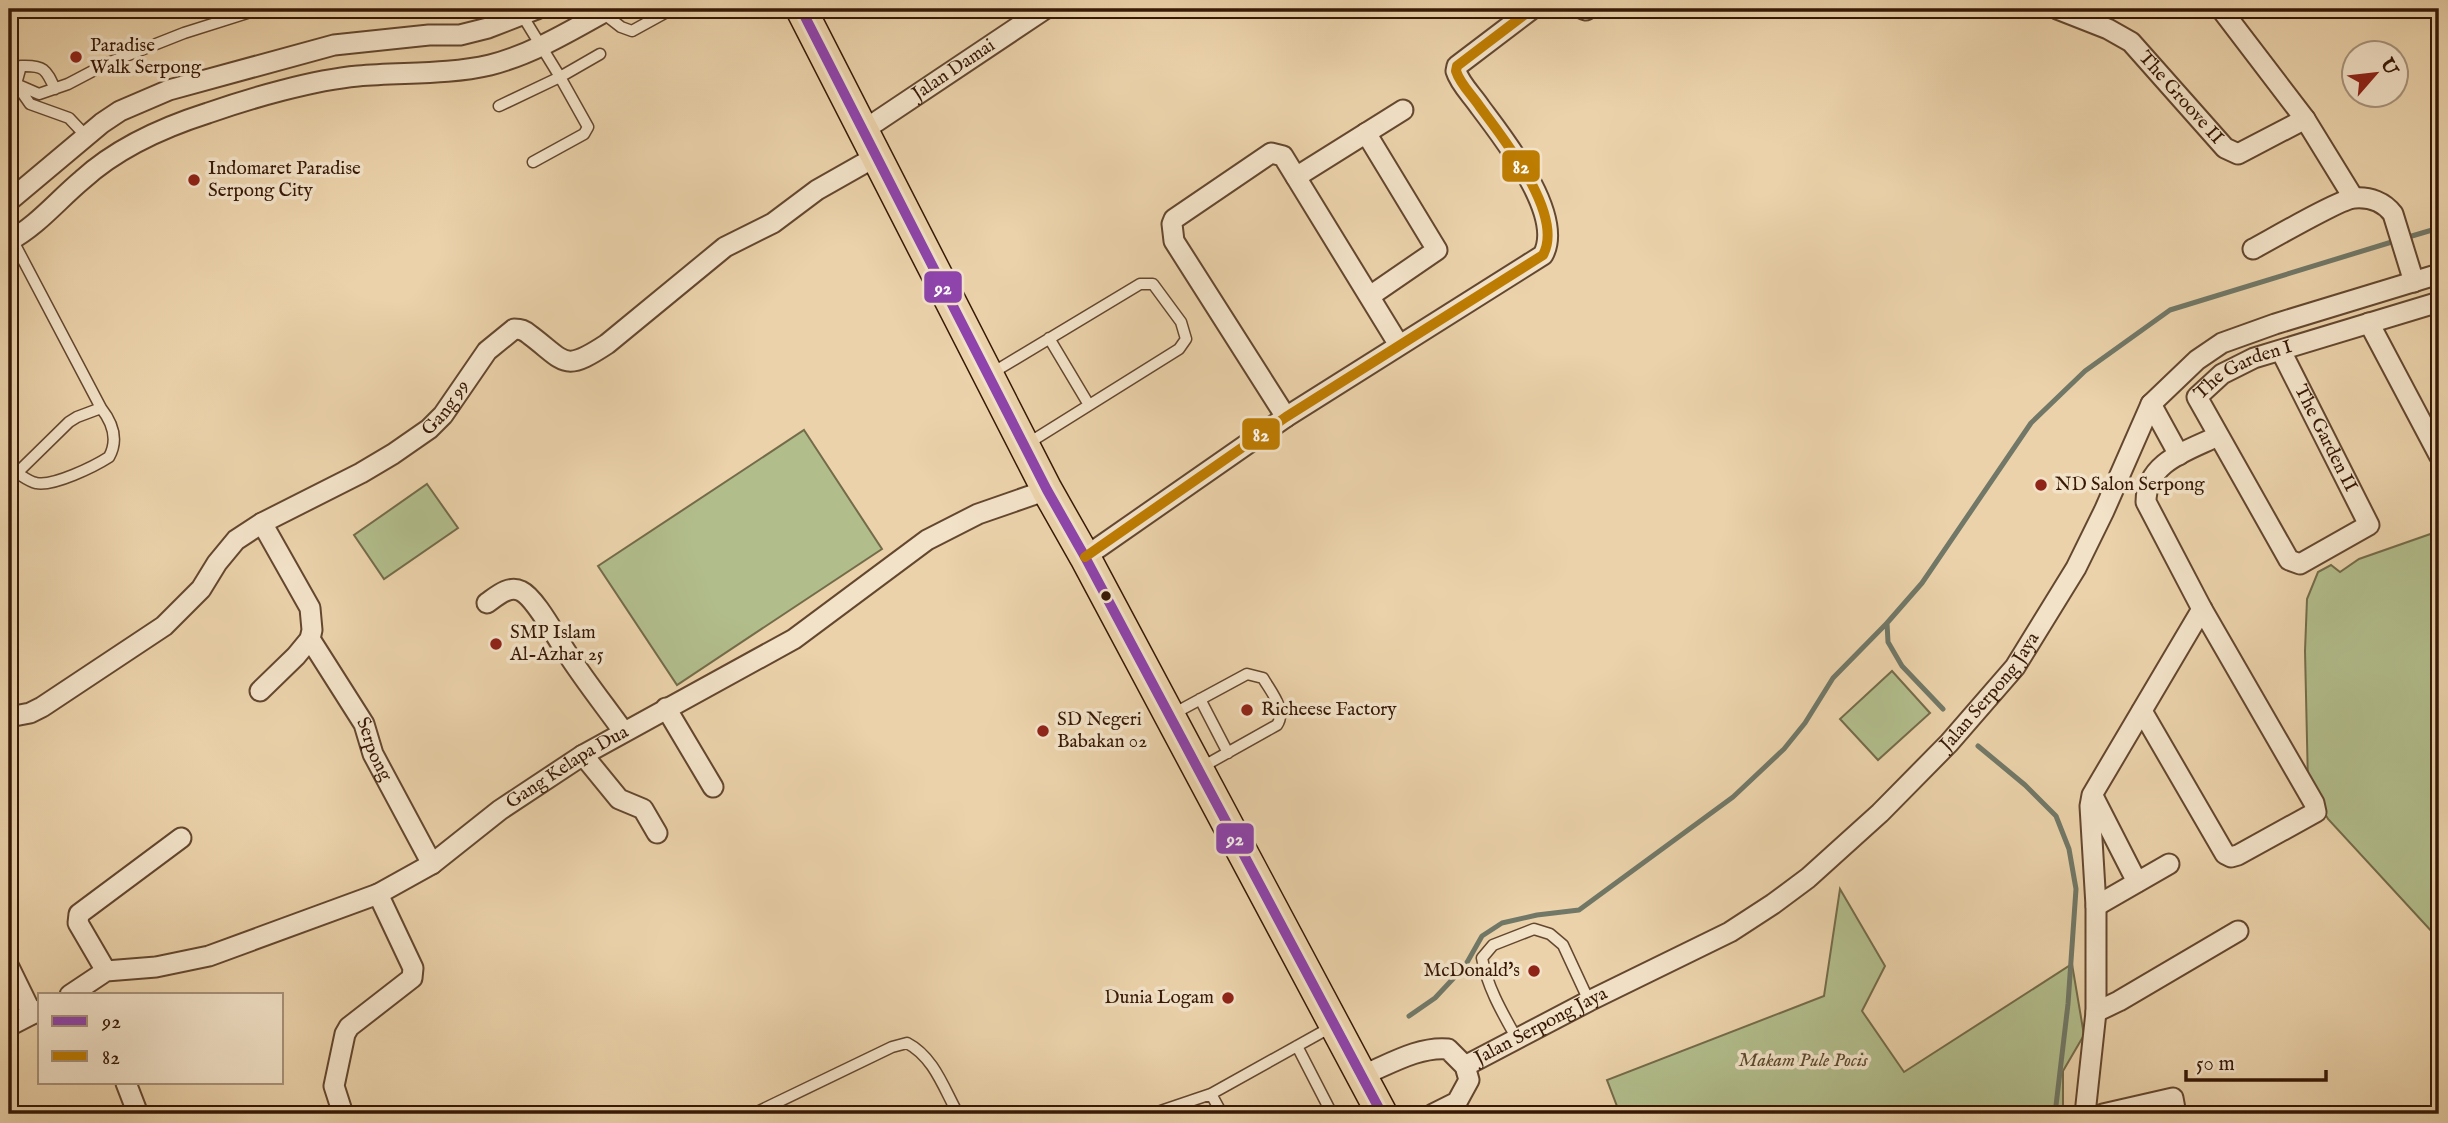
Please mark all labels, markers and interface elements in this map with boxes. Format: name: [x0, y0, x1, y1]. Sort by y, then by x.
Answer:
place label: Paradise Walk Serpong: [90, 34, 202, 80]
street label: Jalan Damai: [906, 34, 1000, 107]
north arrow: [2340, 38, 2410, 108]
street label: The Groove II: [2133, 46, 2228, 150]
marker: Paradise Walk Serpong: [68, 49, 84, 65]
text: U: [2373, 53, 2403, 80]
line badge: 82: [1501, 149, 1541, 183]
text: 82: [1513, 156, 1529, 180]
place label: Indomaret Paradise Serpong City: [208, 157, 361, 203]
marker: Indomaret Paradise Serpong City: [186, 172, 202, 188]
line badge: 92: [923, 270, 963, 304]
text: 92: [933, 277, 952, 301]
street label: The Garden I: [2189, 335, 2295, 405]
street label: Gang 99: [417, 376, 475, 441]
street label: The Garden II: [2288, 381, 2362, 496]
line badge: 82: [1241, 417, 1281, 451]
text: 82: [1253, 424, 1269, 448]
place label: ND Salon Serpong: [2055, 473, 2205, 497]
marker: ND Salon Serpong: [2033, 477, 2049, 493]
unlabelled marker: [1099, 589, 1113, 603]
place label: SMP Islam Al-Azhar 25: [509, 621, 604, 667]
street label: Jalan Serpong Jaya: [1934, 627, 2046, 758]
marker: SMP Islam Al-Azhar 25: [488, 636, 504, 652]
place label: Richeese Factory: [1261, 698, 1397, 722]
marker: Richeese Factory: [1239, 702, 1255, 718]
place label: SD Negeri Babakan 02: [1057, 708, 1147, 754]
street label: Serpong: [351, 713, 398, 786]
street label: Gang Kelapa Dua: [502, 720, 633, 815]
marker: SD Negeri Babakan 02: [1035, 723, 1051, 739]
line badge: 92: [1215, 822, 1255, 855]
text: 92: [1225, 828, 1244, 852]
place label: McDonald's: [1423, 959, 1520, 983]
marker: McDonald's: [1526, 963, 1542, 979]
street label: Jalan Serpong Jaya: [1469, 981, 1612, 1072]
place label: Dunia Logam: [1104, 986, 1214, 1010]
marker: Dunia Logam: [1220, 990, 1236, 1006]
legend: [38, 993, 284, 1084]
text: 92: [101, 1009, 121, 1036]
scale bar: [2186, 1039, 2326, 1083]
text: 82: [102, 1045, 120, 1072]
park label: Makam Pule Pocis: [1738, 1049, 1868, 1073]
text: 50 m: [2196, 1051, 2235, 1078]

